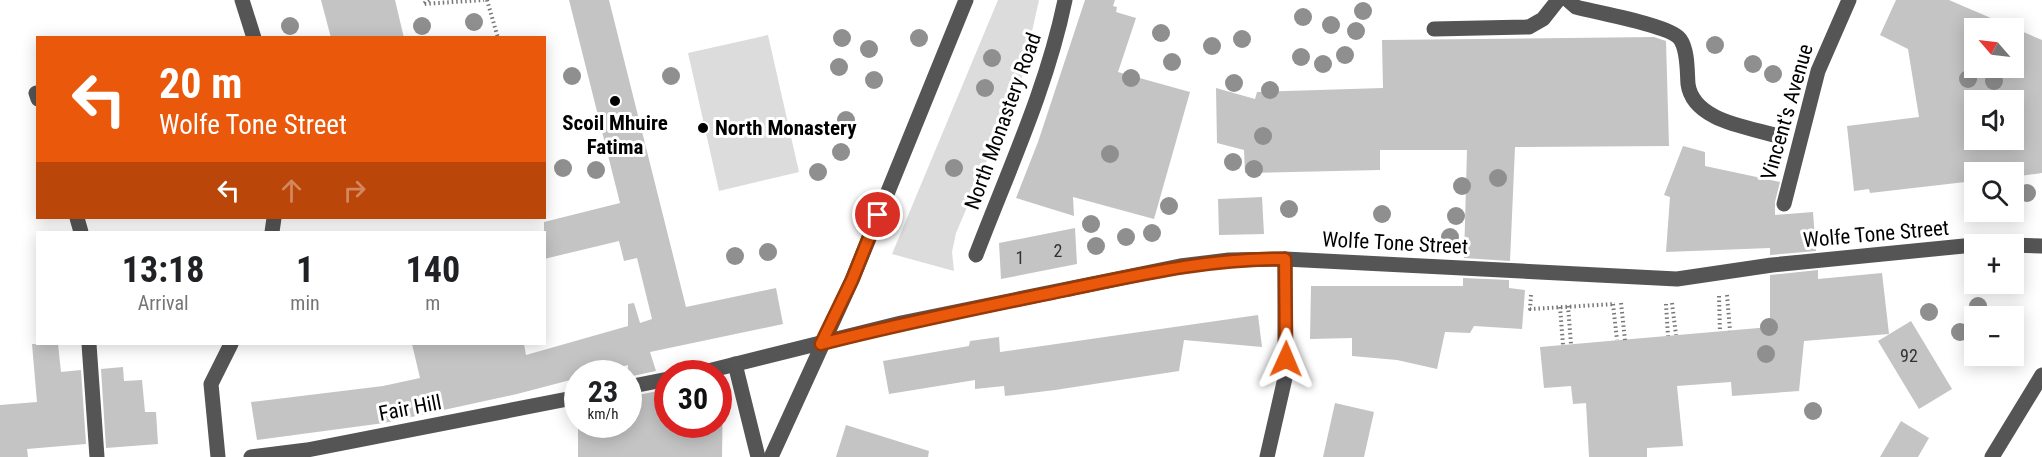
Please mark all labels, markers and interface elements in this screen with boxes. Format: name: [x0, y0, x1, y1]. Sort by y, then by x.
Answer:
north arrow: [1964, 18, 2024, 78]
map controls: [1964, 18, 2024, 366]
street label: North Monastery Road: [960, 29, 1046, 213]
street label: Vincent's Avenue: [1756, 41, 1818, 183]
text: 20 m: [159, 59, 242, 108]
icon: left: [60, 60, 138, 138]
button: sound: [1964, 90, 2024, 150]
marker: Scoil Mhuire Fatima: [608, 94, 622, 108]
text: Wolfe Tone Street: [159, 109, 347, 141]
place label: Scoil Mhuire Fatima: [562, 111, 668, 159]
place label: North Monastery: [715, 116, 857, 140]
marker: North Monastery: [696, 121, 710, 135]
button: search: [1964, 162, 2024, 222]
icon: left: [212, 174, 245, 207]
icon: ahead: [275, 174, 308, 207]
icon: right: [338, 174, 371, 207]
pin: [852, 189, 903, 240]
icon: arrive: [861, 198, 894, 231]
street label: Wolfe Tone Street: [1802, 216, 1950, 252]
street label: Wolfe Tone Street: [1321, 227, 1469, 259]
button: +: [1964, 234, 2024, 294]
house number: 2: [1054, 240, 1063, 261]
house number: 1: [1016, 247, 1024, 268]
text: 13:18: [122, 249, 204, 291]
text: 1: [296, 249, 314, 291]
text: 140: [406, 249, 460, 291]
text: Arrival: [138, 291, 189, 315]
text: min: [290, 291, 320, 315]
text: m: [425, 291, 440, 315]
button: −: [1964, 306, 2024, 366]
position arrow: [1254, 327, 1318, 391]
house number: 92: [1900, 345, 1918, 366]
speed limit sign: 30: [654, 360, 732, 438]
text: 23: [588, 374, 618, 409]
street label: Fair Hill: [377, 390, 443, 426]
text: km/h: [588, 405, 618, 423]

